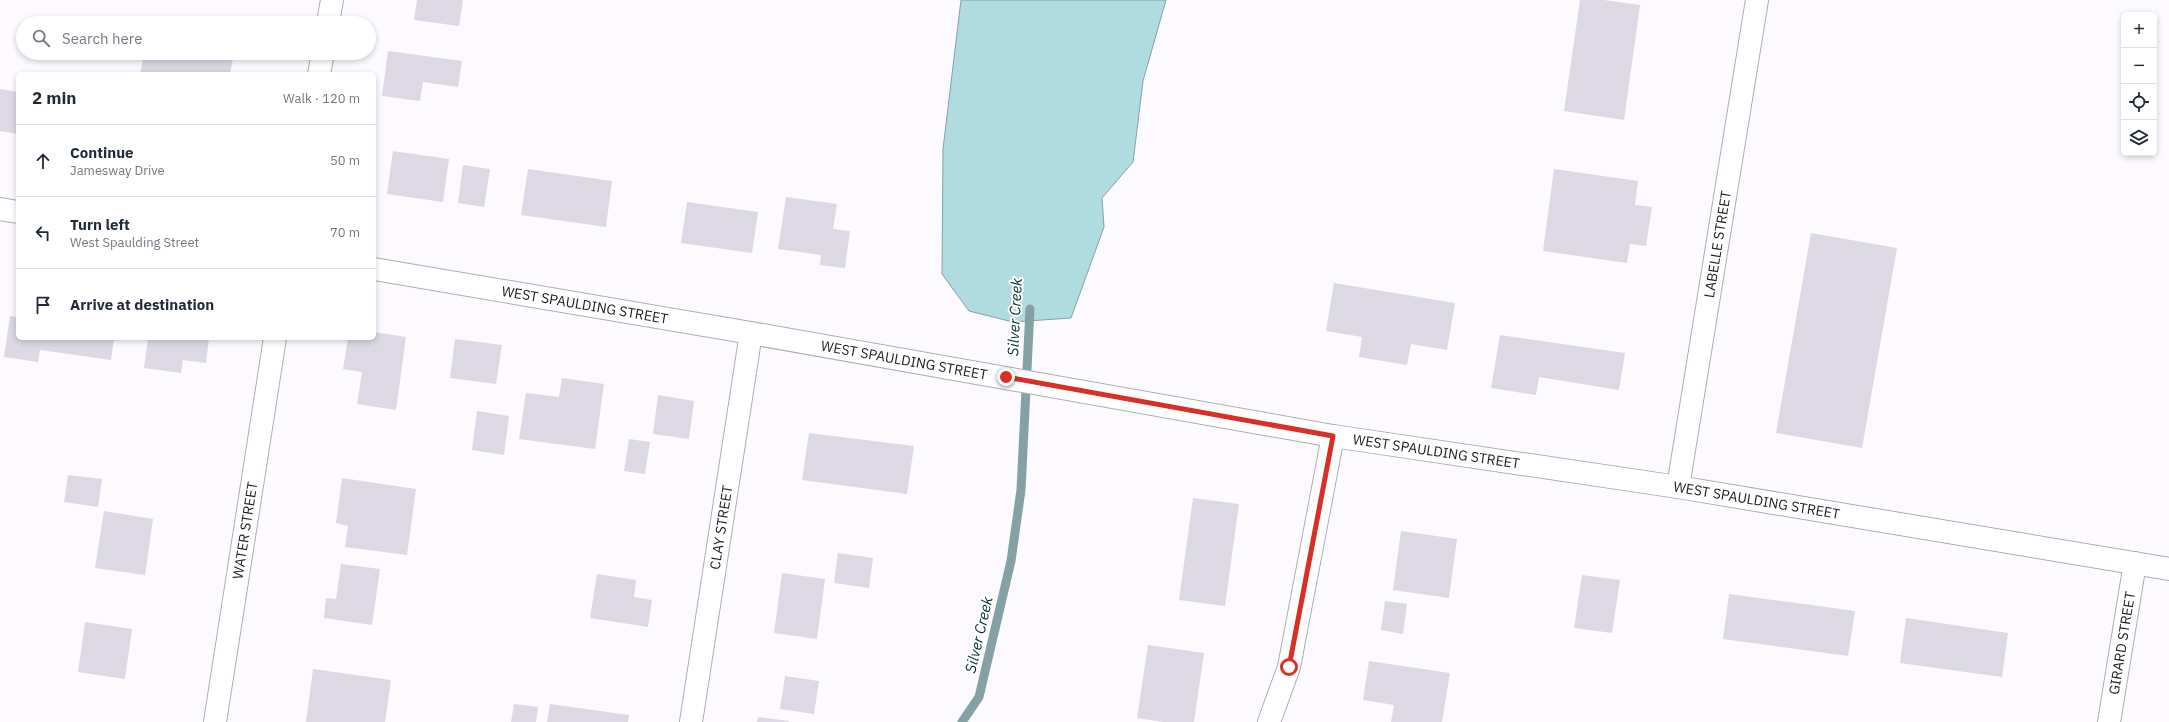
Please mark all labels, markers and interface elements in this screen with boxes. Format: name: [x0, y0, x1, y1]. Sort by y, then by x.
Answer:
map controls: [2121, 12, 2157, 156]
button: +: [2121, 12, 2157, 48]
search box: [16, 16, 376, 60]
icon: search: [30, 27, 52, 49]
text: Search here: [62, 29, 142, 48]
button: −: [2121, 48, 2157, 84]
button: locate: [2121, 84, 2157, 120]
text: 2 min: [32, 87, 76, 109]
text: Walk · 120 m: [283, 90, 360, 107]
button: layers: [2121, 120, 2157, 156]
text: Continue: [70, 143, 134, 162]
icon: ahead: [32, 150, 54, 172]
text: 50 m: [330, 152, 360, 169]
text: Jamesway Drive: [70, 162, 165, 179]
street label: LABELLE STREET: [1700, 189, 1735, 299]
text: Turn left: [70, 215, 130, 234]
icon: left: [32, 222, 54, 244]
text: 70 m: [330, 224, 360, 241]
text: West Spaulding Street: [70, 234, 199, 251]
water label: Silver Creek: [1003, 277, 1026, 356]
street label: WEST SPAULDING STREET: [500, 282, 670, 328]
icon: arrive: [32, 294, 54, 316]
text: Arrive at destination: [70, 295, 214, 314]
street label: WEST SPAULDING STREET: [820, 337, 989, 384]
route end: [997, 368, 1015, 386]
street label: WEST SPAULDING STREET: [1352, 430, 1521, 473]
street label: WEST SPAULDING STREET: [1672, 477, 1841, 523]
street label: WATER STREET: [228, 480, 261, 580]
street label: CLAY STREET: [706, 484, 736, 571]
street label: GIRARD STREET: [2105, 590, 2139, 696]
water label: Silver Creek: [960, 595, 997, 675]
route start: [1280, 658, 1298, 676]

